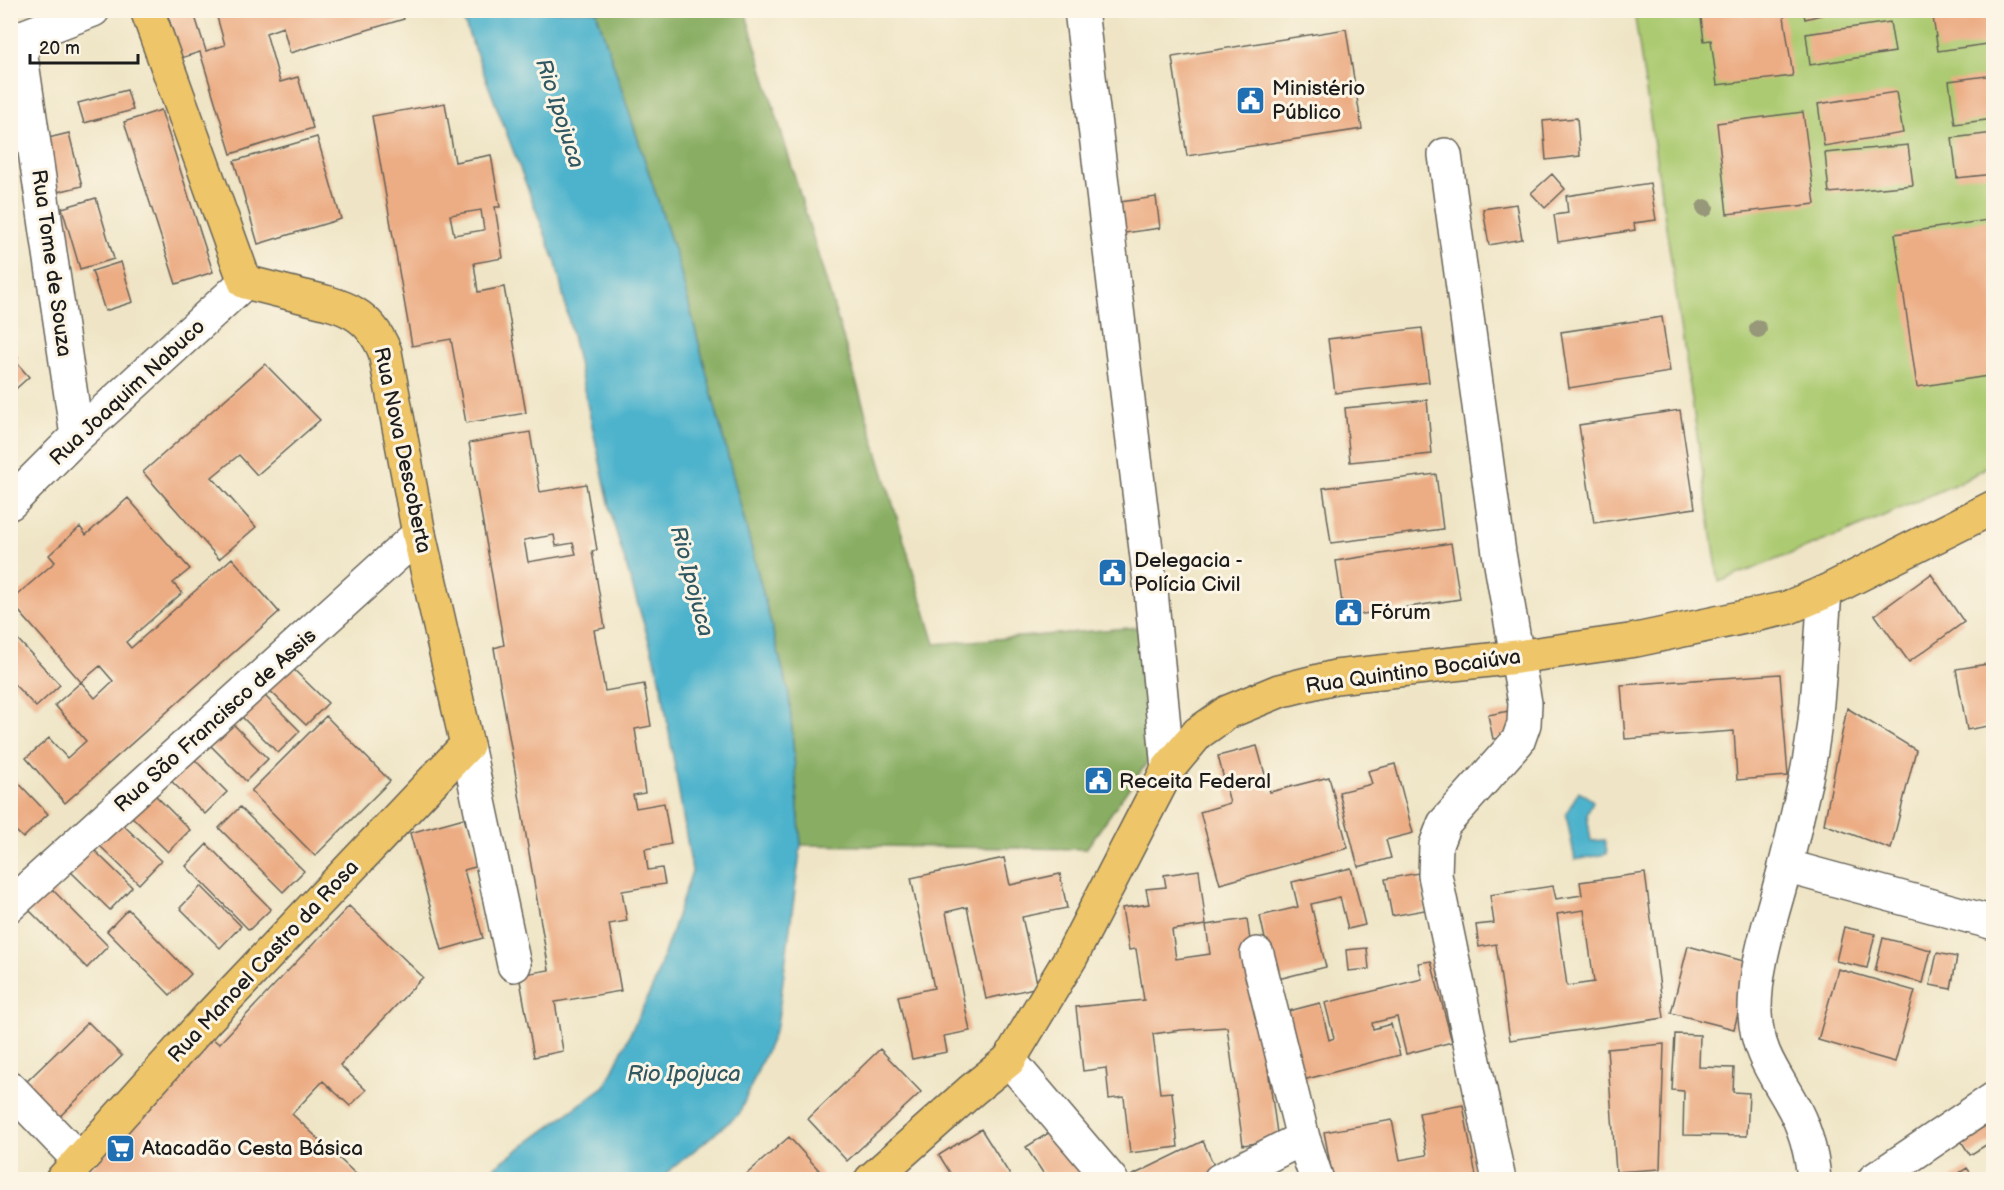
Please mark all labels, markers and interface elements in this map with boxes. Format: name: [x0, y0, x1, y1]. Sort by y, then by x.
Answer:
scale bar: [30, 27, 138, 65]
text: 20 m: [39, 38, 80, 59]
water label: Rio Ipojuca: [529, 55, 590, 172]
place label: Ministério Público: [1272, 76, 1365, 125]
public building icon: Ministério Público: [1235, 84, 1267, 116]
street label: Rua Tome de Souza: [26, 168, 77, 358]
street label: Rua Joaquim Nabuco: [44, 314, 210, 471]
street label: Rua Nova Descoberta: [368, 345, 437, 555]
water label: Rio Ipojuca: [664, 523, 719, 640]
place label: Delegacia - Polícia Civil: [1134, 548, 1243, 597]
public building icon: Delegacia - Polícia Civil: [1097, 556, 1129, 588]
public building icon: Fórum: [1333, 596, 1365, 628]
place label: Fórum: [1370, 600, 1431, 625]
street label: Rua São Francisco de Assis: [109, 623, 321, 818]
street label: Rua Quintino Bocaiúva: [1304, 644, 1522, 699]
public building icon: Receita Federal: [1082, 765, 1114, 797]
place label: Receita Federal: [1119, 769, 1271, 794]
street label: Rua Manoel Castro da Rosa: [163, 855, 364, 1068]
water label: Rio Ipojuca: [627, 1061, 741, 1088]
supermarket icon: Atacadão Cesta Básica: [105, 1132, 137, 1164]
place label: Atacadão Cesta Básica: [142, 1136, 363, 1161]

